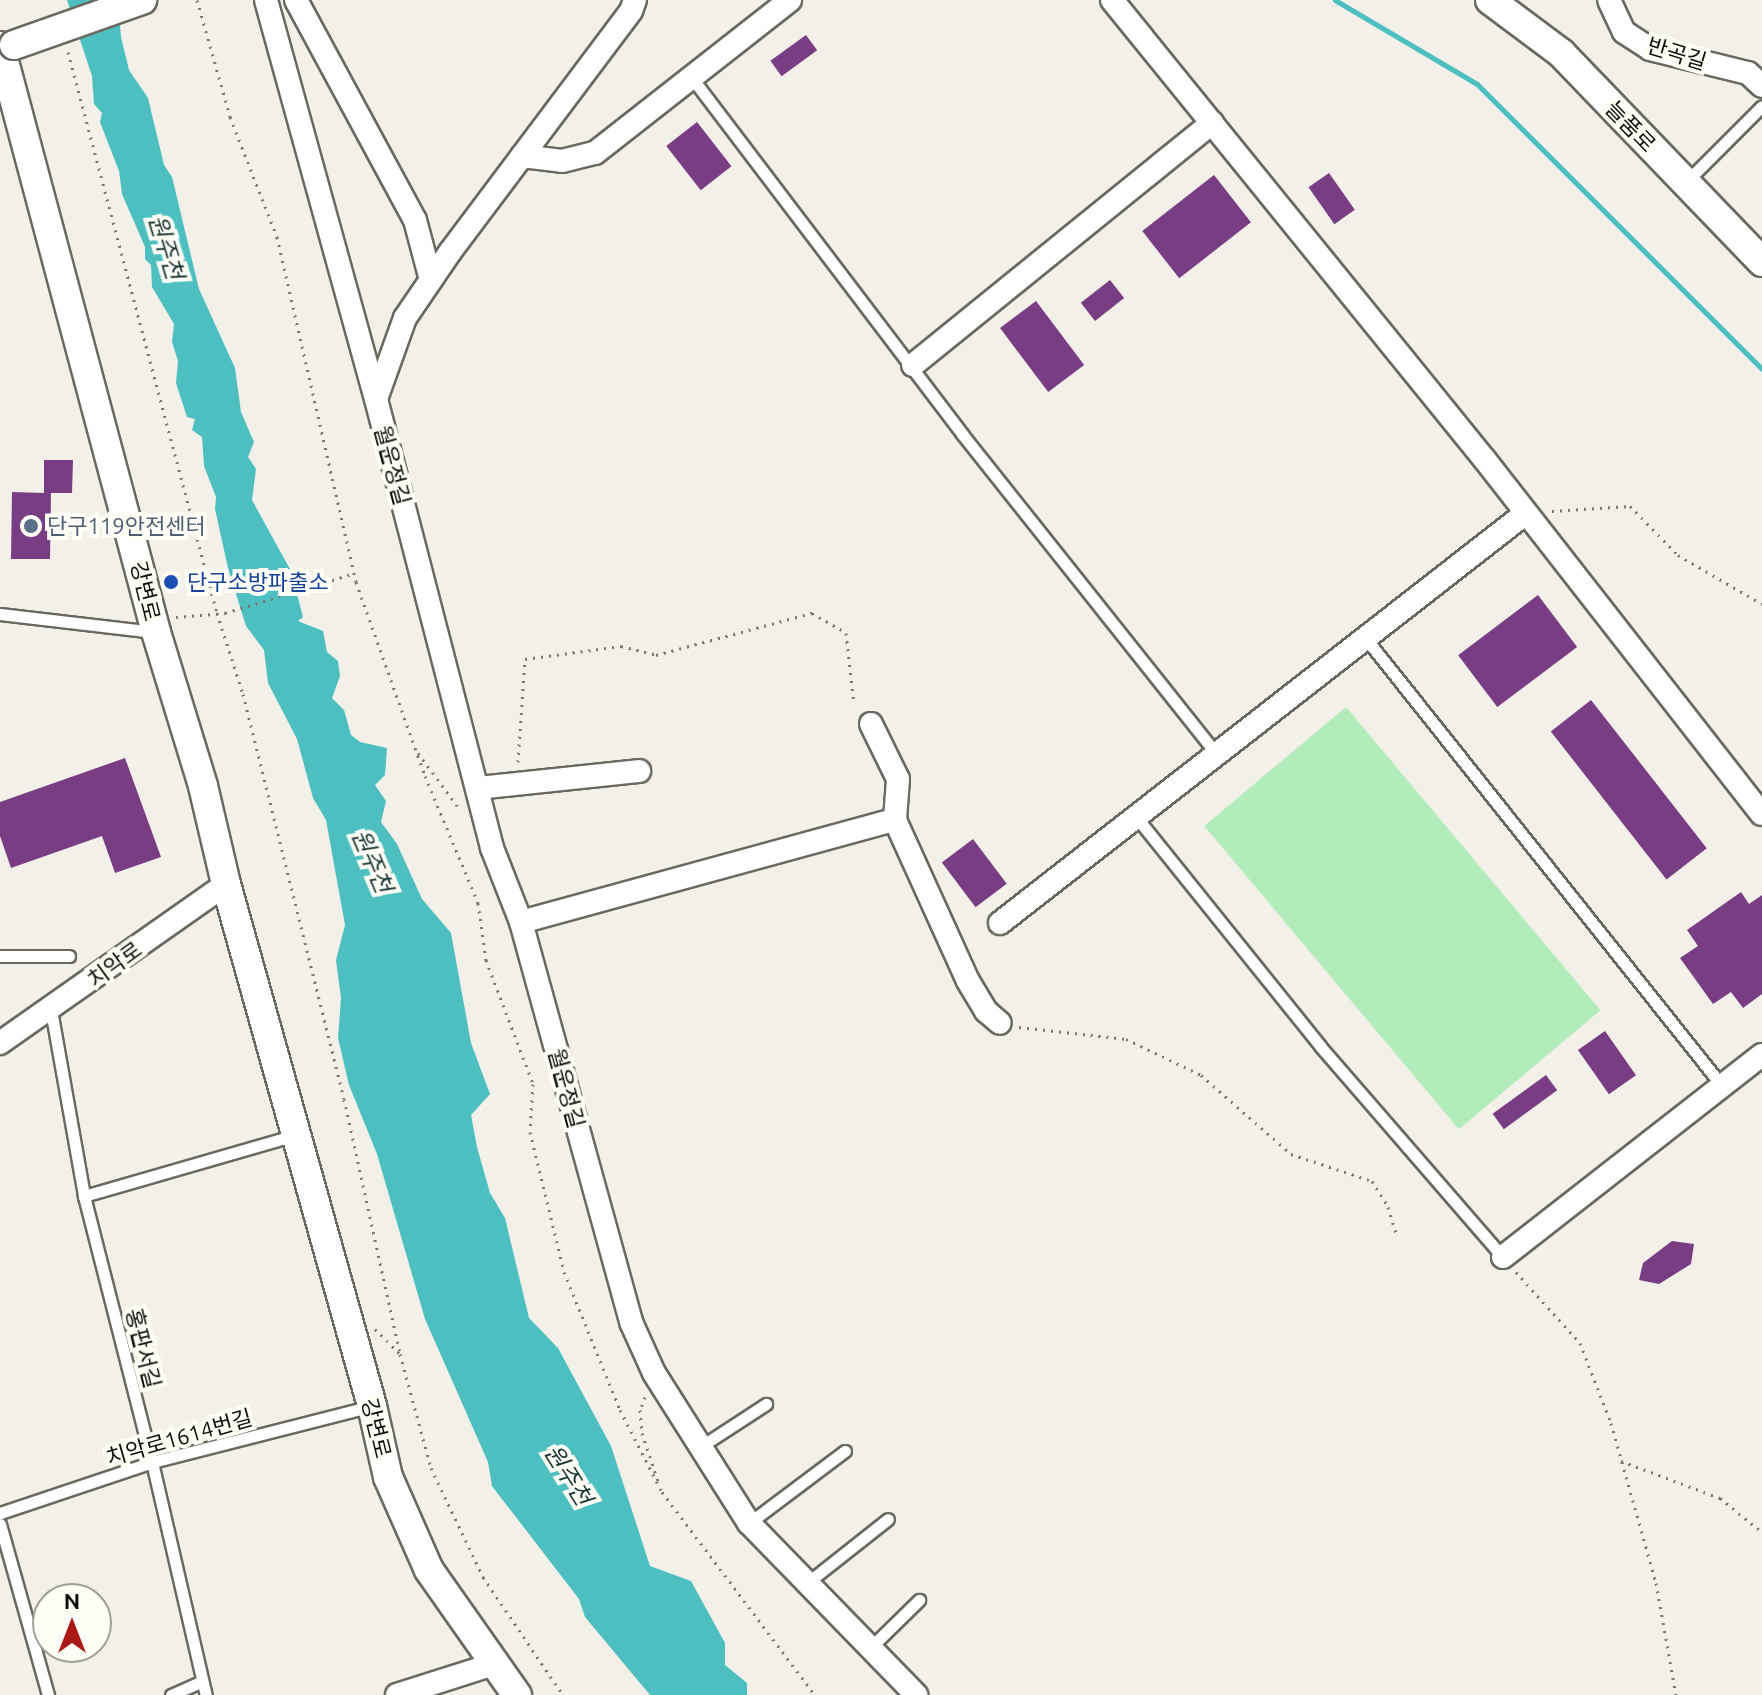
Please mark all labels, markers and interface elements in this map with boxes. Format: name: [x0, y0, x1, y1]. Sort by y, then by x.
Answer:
street label: 반곡길: [1644, 32, 1710, 74]
street label: 늘품로: [1600, 95, 1662, 157]
water label: 원주천: [143, 211, 189, 283]
street label: 월운정길: [370, 422, 416, 508]
place label: 단구119안전센터: [47, 513, 206, 539]
marker: 단구119안전센터: [22, 517, 40, 535]
street label: 강변로: [126, 558, 166, 624]
place label: 단구소방파출소: [187, 569, 329, 595]
marker: 단구소방파출소: [162, 573, 180, 591]
water label: 원주천: [346, 825, 398, 897]
street label: 치악로: [82, 935, 146, 993]
street label: 월운정길: [544, 1045, 590, 1131]
street label: 홍판서길: [121, 1306, 167, 1390]
street label: 강변로: [357, 1395, 397, 1461]
street label: 치악로1614번길: [103, 1404, 255, 1470]
water label: 원주천: [538, 1439, 598, 1511]
north arrow: [32, 1583, 112, 1663]
text: N: [64, 1588, 80, 1613]

